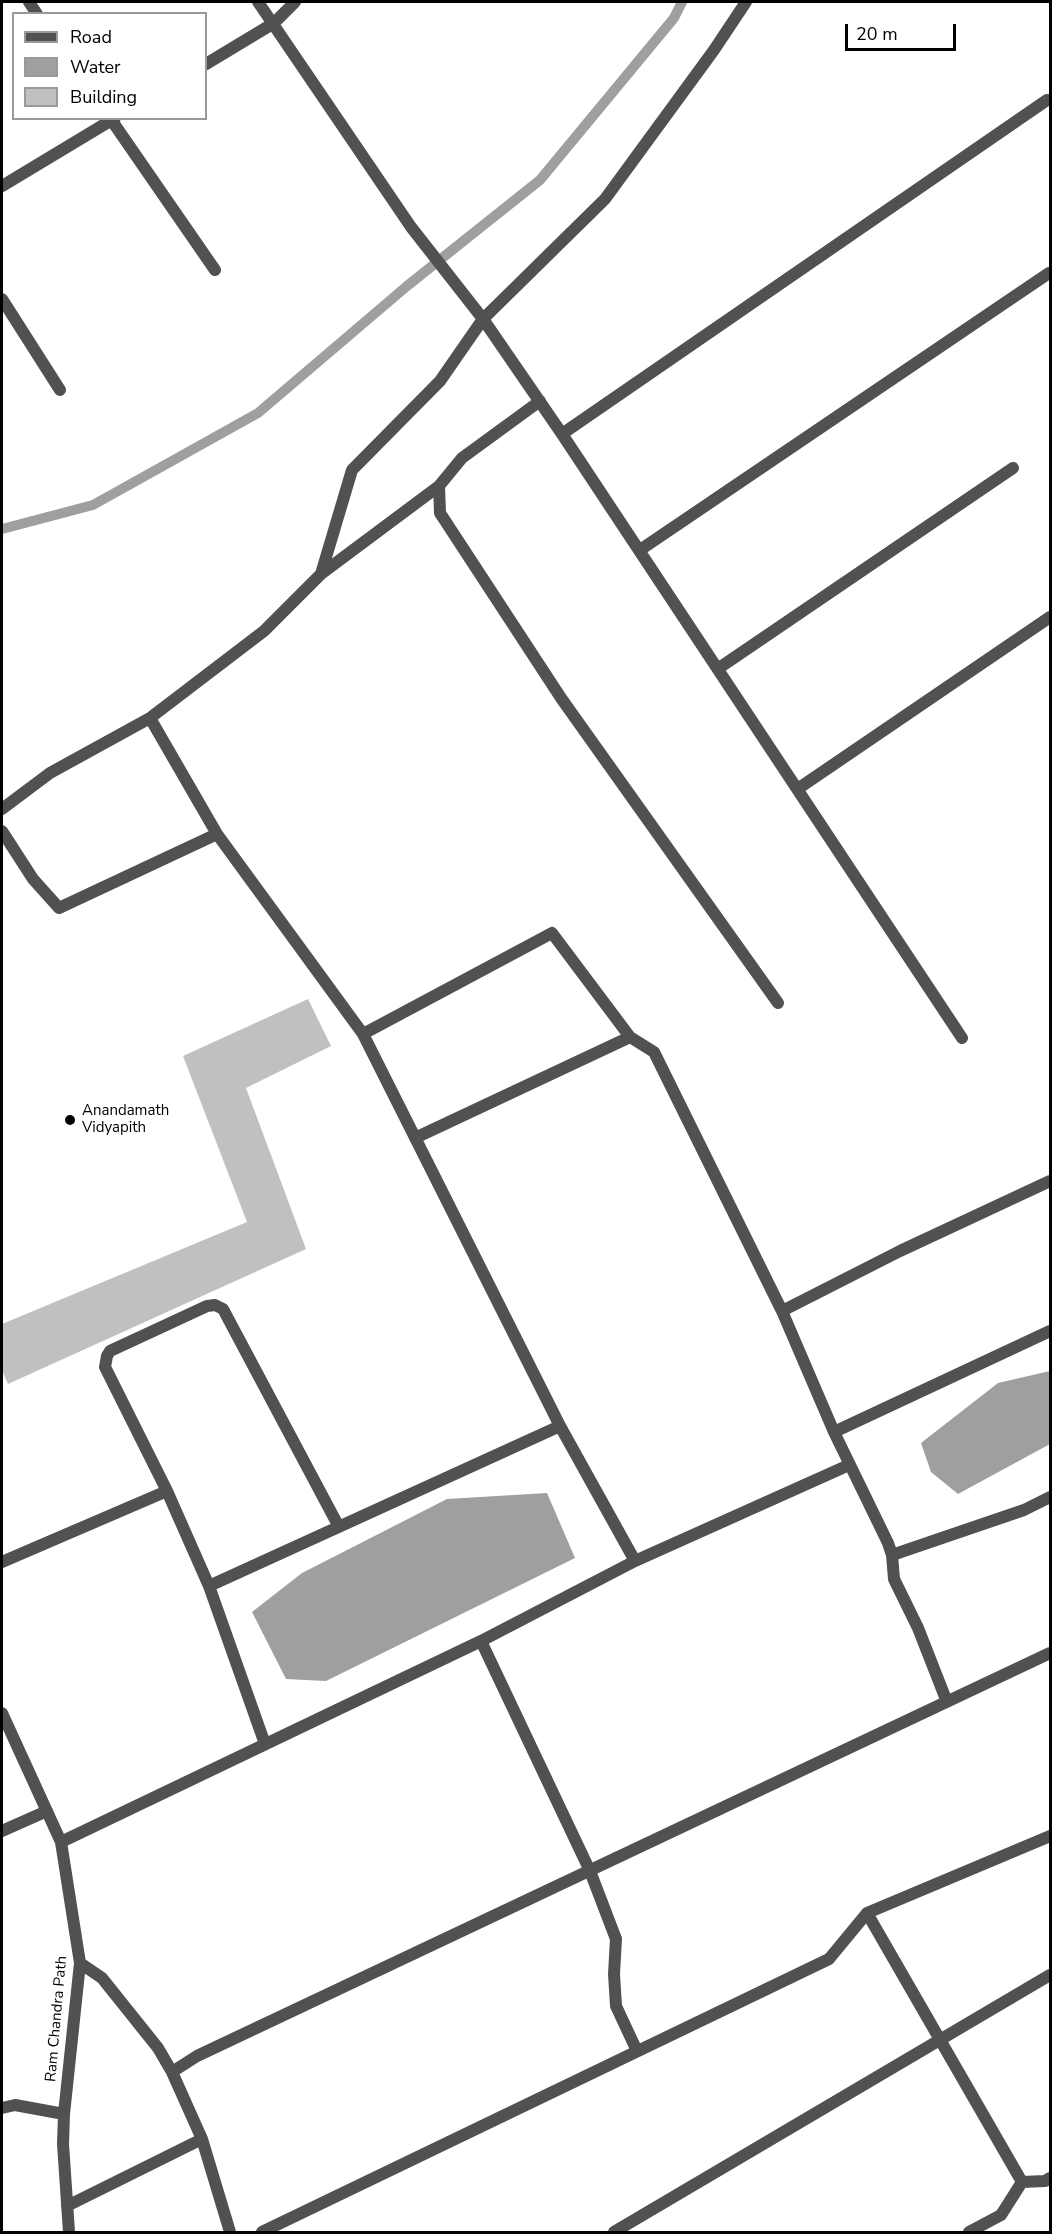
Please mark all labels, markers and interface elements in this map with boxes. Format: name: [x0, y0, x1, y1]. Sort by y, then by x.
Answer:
legend: [12, 12, 207, 120]
scale bar: [848, 12, 959, 50]
text: 20 m: [856, 22, 898, 46]
text: Road: [70, 25, 112, 49]
text: Water: [70, 55, 121, 79]
text: Building: [70, 85, 137, 109]
place label: Anandamath Vidyapith: [82, 1102, 169, 1137]
marker: Anandamath Vidyapith: [63, 1113, 77, 1127]
street label: Ram Chandra Path: [43, 1955, 71, 2083]

